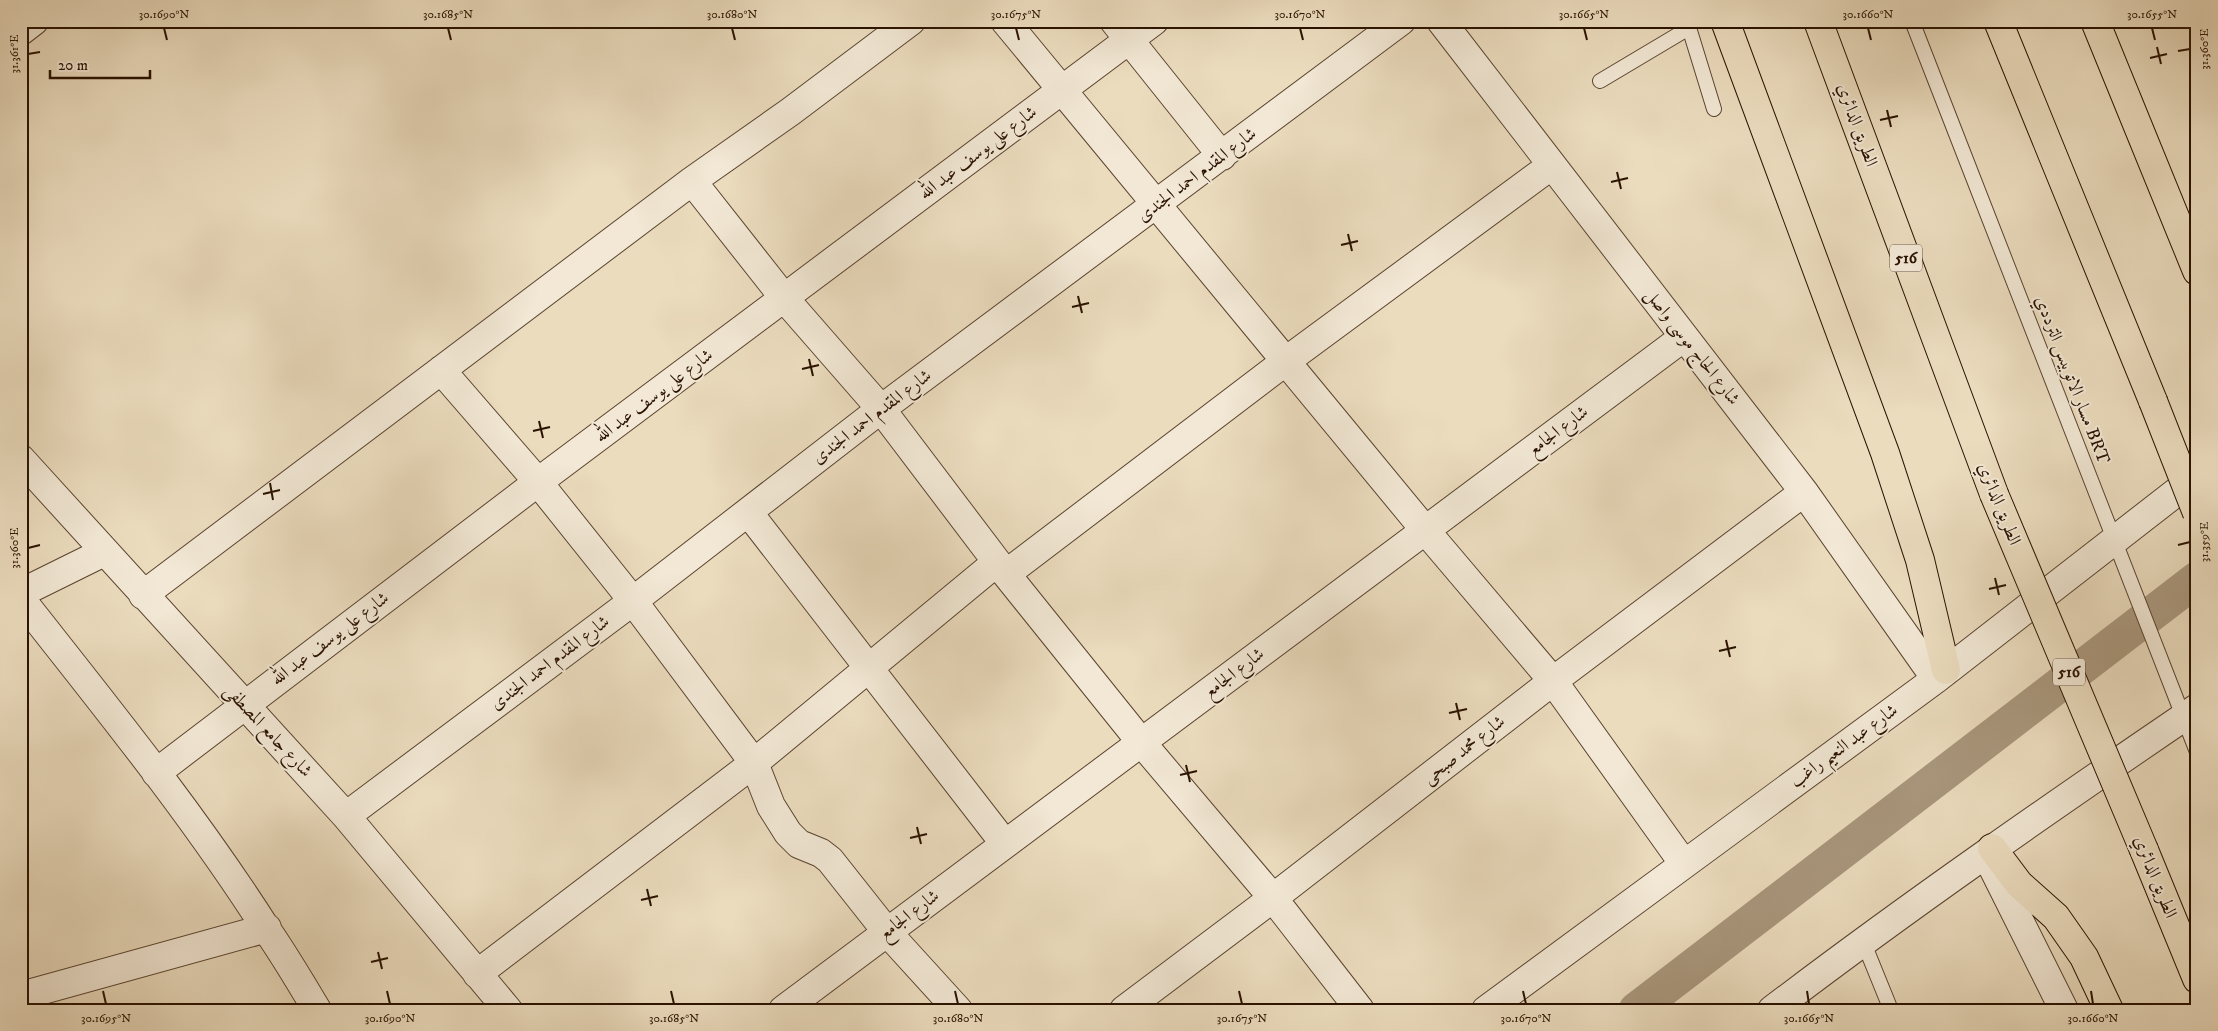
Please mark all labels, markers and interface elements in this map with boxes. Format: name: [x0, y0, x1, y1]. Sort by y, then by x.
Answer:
text: 30.1690°N: [139, 7, 189, 22]
text: 30.1685°N: [423, 7, 473, 22]
text: 30.1680°N: [707, 7, 757, 22]
text: 30.1675°N: [991, 7, 1041, 22]
text: 30.1670°N: [1275, 7, 1326, 22]
text: 30.1665°N: [1559, 7, 1609, 22]
text: 30.1660°N: [1843, 7, 1894, 22]
text: 30.1655°N: [2127, 7, 2177, 22]
text: 31.360°E: [2197, 28, 2212, 70]
text: 31.361°E: [7, 34, 22, 74]
scale bar: [50, 48, 150, 80]
text: 20 m: [58, 56, 88, 75]
street label: الطريق الدائري: [1829, 80, 1882, 171]
street label: شارع على يوسف عبد الله: [912, 98, 1043, 207]
street label: شارع المقدم احمد الجندى: [1133, 123, 1264, 230]
road number: 516: [1890, 244, 1922, 272]
street label: شارع الحاج موسى واصل: [1636, 284, 1744, 412]
street label: مسار الاتوبيس الترددي BRT: [2027, 293, 2114, 469]
street label: شارع على يوسف عبد الله: [588, 341, 719, 450]
street label: شارع المقدم احمد الجندى: [808, 365, 939, 472]
street label: شارع الجامع: [1523, 401, 1595, 464]
street label: الطريق الدائري: [1970, 460, 2026, 550]
text: 31.359°E: [2197, 521, 2212, 562]
text: 31.360°E: [7, 527, 22, 569]
street label: شارع على يوسف عبد الله: [264, 584, 395, 693]
street label: شارع المقدم احمد الجندى: [486, 611, 617, 718]
street label: شارع الجامع: [1199, 643, 1271, 706]
road number: 516: [2053, 659, 2085, 686]
street label: شارع جامع المصطفى: [216, 680, 317, 785]
street label: شارع عبد النعيم راغب: [1786, 699, 1906, 797]
street label: شارع محمد صبحى: [1418, 711, 1512, 792]
street label: الطريق الدائري: [2126, 833, 2182, 923]
street label: شارع الجامع: [874, 885, 946, 948]
text: 30.1695°N: [81, 1011, 131, 1026]
text: 30.1690°N: [365, 1011, 415, 1026]
text: 30.1685°N: [649, 1011, 699, 1026]
text: 30.1680°N: [933, 1011, 983, 1026]
text: 30.1675°N: [1217, 1011, 1267, 1026]
text: 30.1670°N: [1501, 1011, 1552, 1026]
text: 30.1665°N: [1784, 1011, 1834, 1026]
text: 30.1660°N: [2068, 1011, 2119, 1026]

